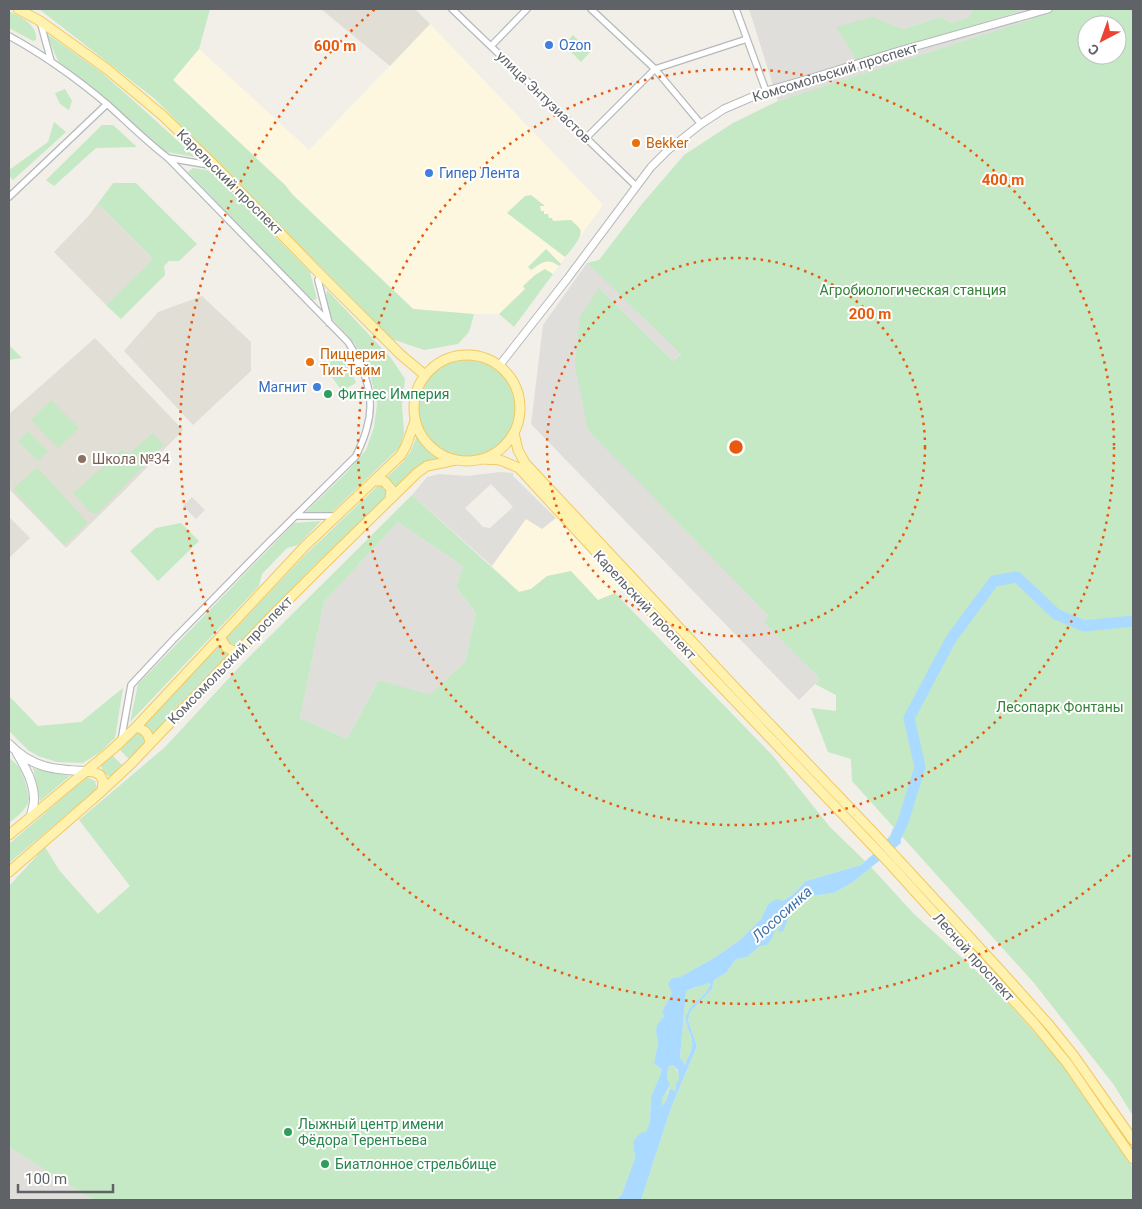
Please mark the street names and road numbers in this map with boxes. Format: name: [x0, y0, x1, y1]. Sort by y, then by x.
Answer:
street label: Комсомольский проспект: [750, 39, 920, 105]
street label: улица Энтузиастов: [493, 48, 595, 146]
street label: Карельский проспект: [174, 126, 286, 238]
street label: Карельский проспект: [590, 547, 700, 663]
street label: Комсомольский проспект: [164, 592, 296, 727]
street label: Лесной проспект: [930, 910, 1018, 1005]

